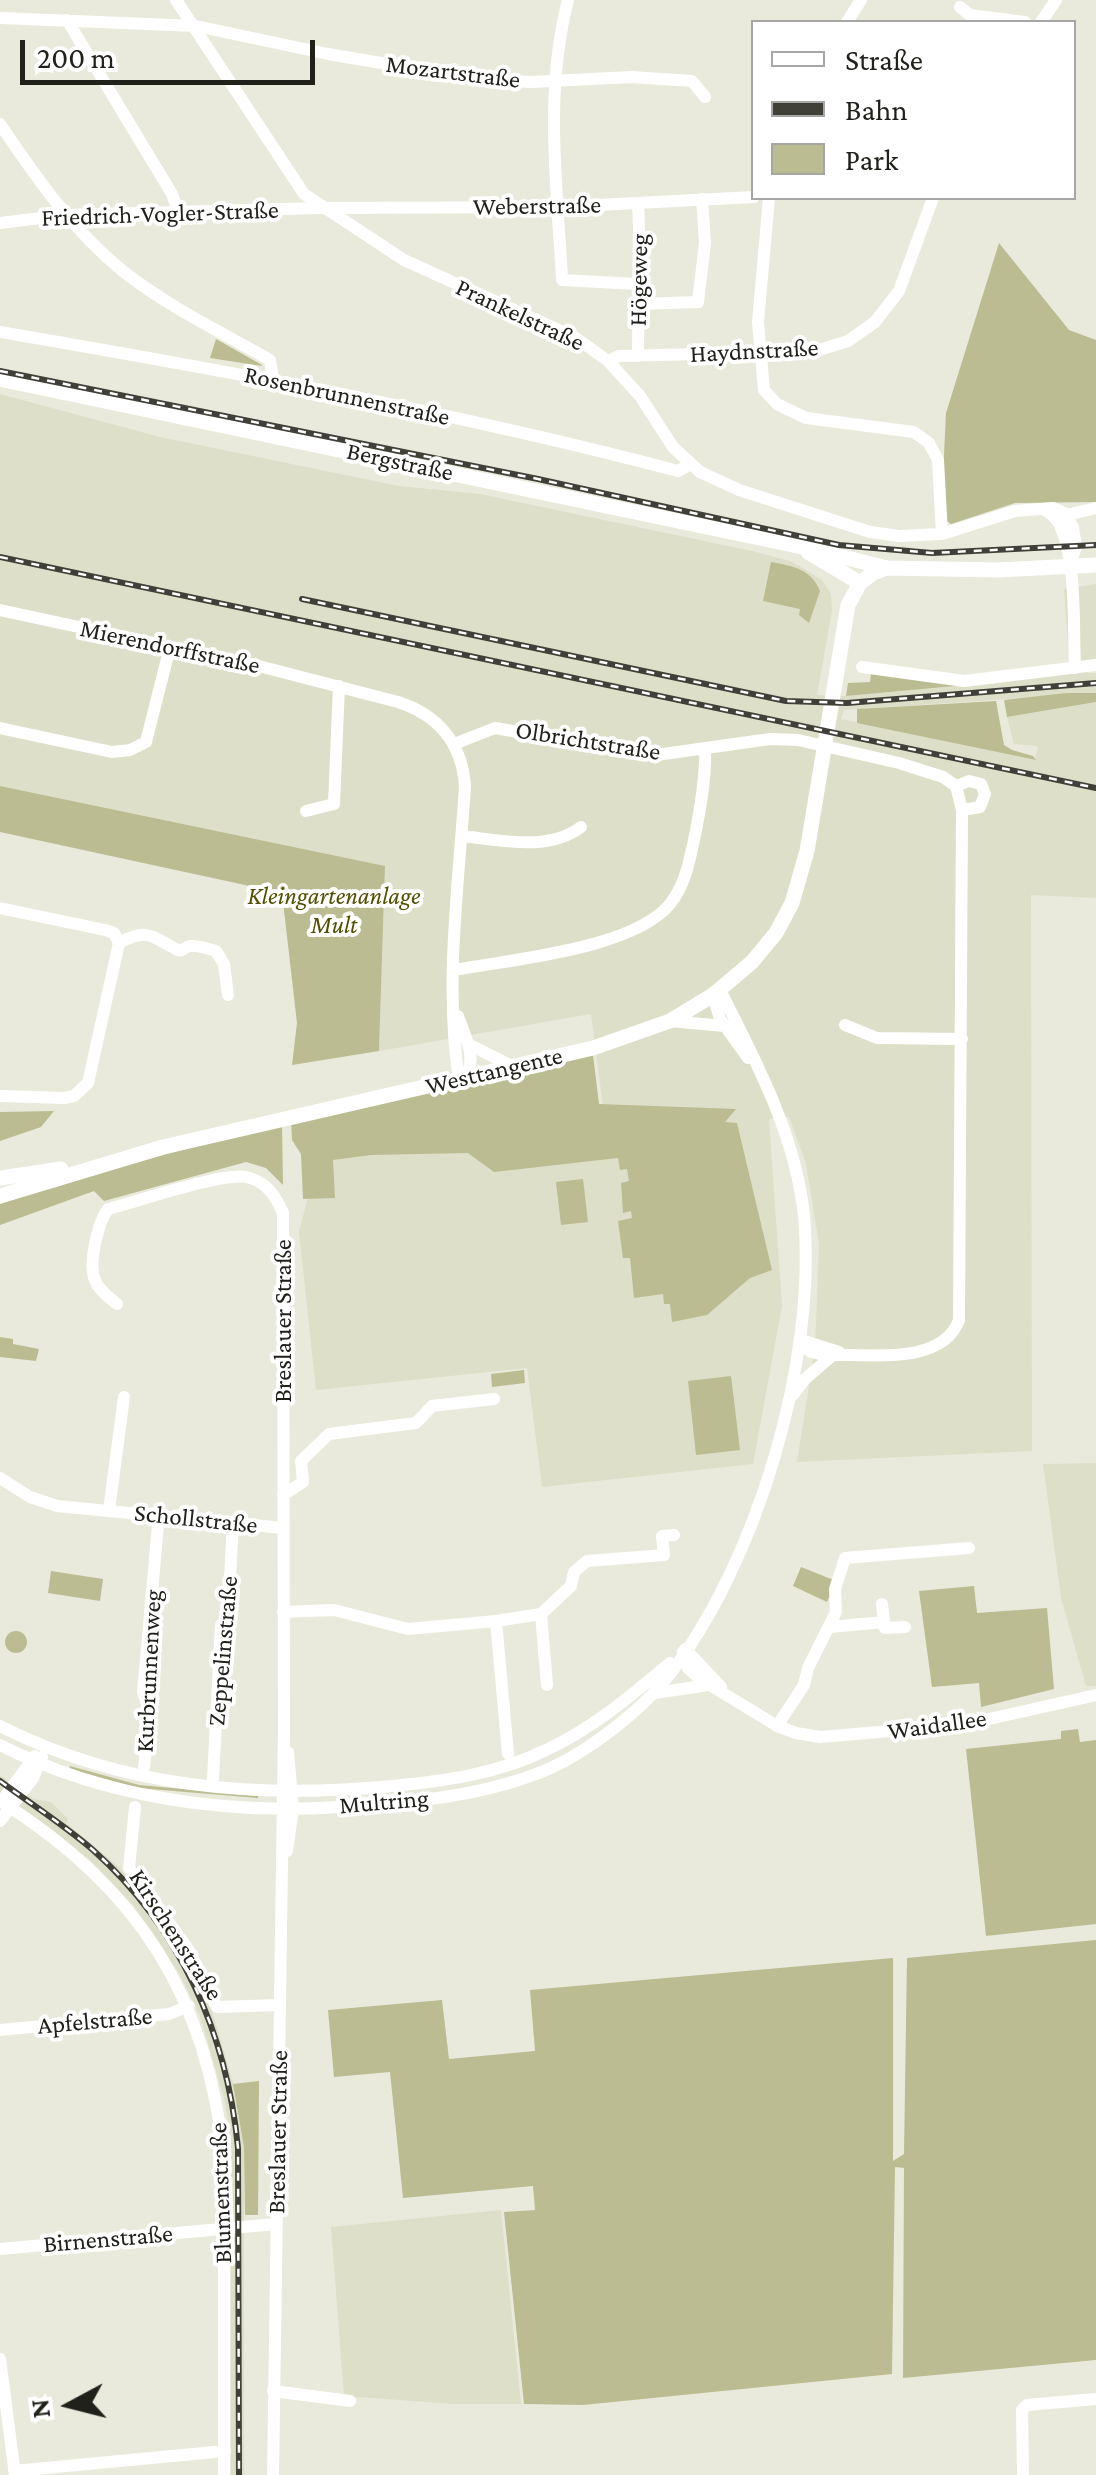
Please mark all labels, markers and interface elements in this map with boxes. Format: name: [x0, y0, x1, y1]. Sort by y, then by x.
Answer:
scale bar: [25, 20, 320, 82]
legend: [751, 20, 1076, 200]
text: 200 m: [37, 41, 115, 74]
text: Straße: [845, 43, 923, 76]
street label: Mozartstraße: [384, 49, 522, 95]
text: Bahn: [845, 93, 908, 126]
text: Park: [845, 143, 898, 176]
street label: Weberstraße: [473, 190, 601, 222]
street label: Friedrich-Vogler-Straße: [41, 195, 279, 233]
street label: Högeweg: [623, 233, 655, 327]
street label: Prankelstraße: [451, 272, 589, 358]
street label: Haydnstraße: [689, 333, 819, 369]
street label: Rosenbrunnenstraße: [241, 360, 453, 432]
street label: Bergstraße: [344, 436, 456, 488]
street label: Mierendorffstraße: [77, 613, 263, 681]
street label: Olbrichtstraße: [513, 715, 663, 767]
park label: Kleingartenanlage Mult: [247, 881, 421, 940]
street label: Westtangente: [423, 1041, 565, 1101]
street label: Breslauer Straße: [268, 1239, 298, 1403]
street label: Schollstraße: [133, 1498, 259, 1540]
street label: Zeppelinstraße: [201, 1575, 245, 1727]
street label: Kurbrunnenweg: [130, 1589, 168, 1753]
street label: Waidallee: [886, 1703, 988, 1747]
street label: Multring: [338, 1783, 430, 1821]
street label: Kirschenstraße: [122, 1864, 230, 2006]
street label: Apfelstraße: [36, 2001, 154, 2041]
street label: Breslauer Straße: [262, 2050, 294, 2214]
street label: Blumenstraße: [204, 2122, 238, 2264]
street label: Birnenstraße: [42, 2218, 174, 2260]
north arrow: [20, 2355, 120, 2455]
text: N: [23, 2397, 56, 2420]

